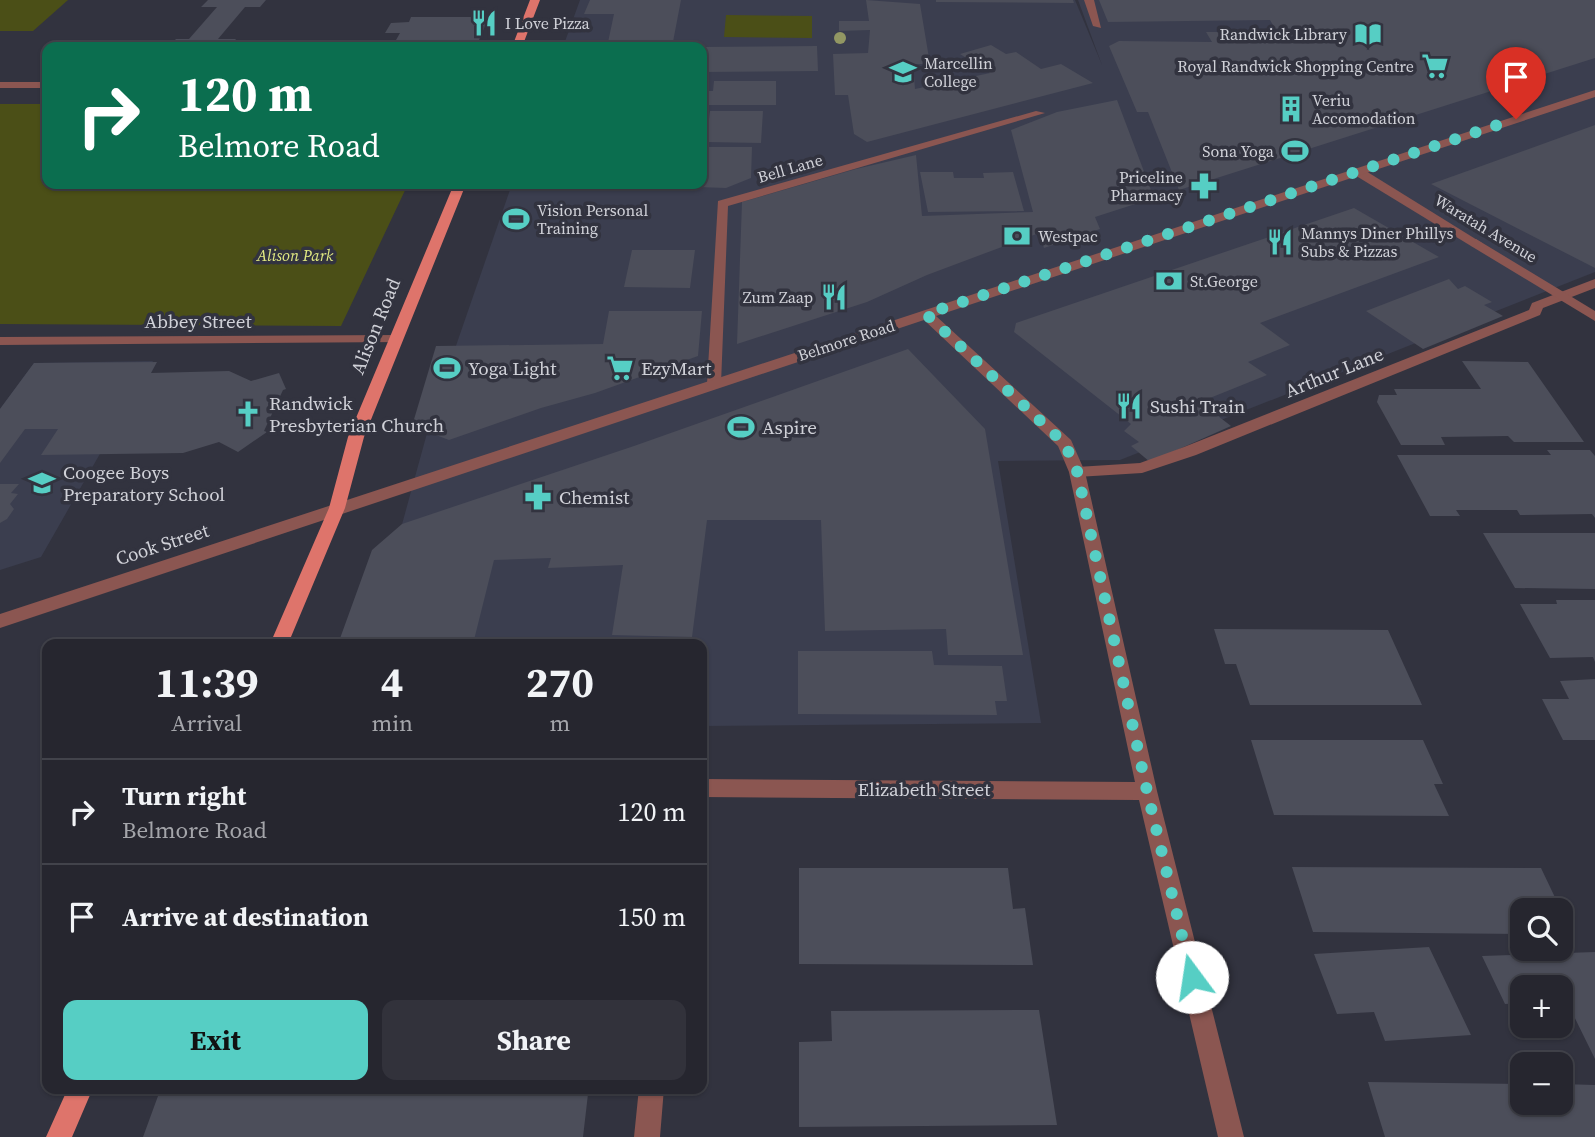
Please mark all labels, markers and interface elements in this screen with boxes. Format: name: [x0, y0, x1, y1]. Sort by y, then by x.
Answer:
restaurant icon: I Love Pizza: [469, 8, 499, 38]
place label: I Love Pizza: [505, 12, 591, 34]
library icon: Randwick Library: [1353, 19, 1383, 49]
place label: Randwick Library: [1219, 23, 1348, 45]
pin: [1486, 47, 1546, 119]
supermarket icon: Royal Randwick Shopping Centre: [1420, 51, 1450, 81]
place label: Marcellin College: [924, 52, 993, 92]
place label: Royal Randwick Shopping Centre: [1177, 55, 1414, 77]
school or university icon: Marcellin College: [888, 57, 918, 87]
icon: arrive: [1497, 58, 1535, 96]
text: 120 m: [178, 60, 313, 127]
icon: right: [63, 70, 154, 161]
place label: Veriu Accomodation: [1312, 89, 1416, 129]
building icon: Veriu Accomodation: [1276, 94, 1306, 124]
text: Belmore Road: [178, 124, 380, 168]
sports icon: Sona Yoga: [1280, 136, 1310, 166]
place label: Sona Yoga: [1202, 140, 1275, 162]
street label: Bell Lane: [755, 148, 825, 188]
place label: Priceline Pharmacy: [1111, 166, 1184, 206]
pharmacy icon: Priceline Pharmacy: [1189, 171, 1219, 201]
street label: Waratah Avenue: [1430, 189, 1542, 267]
place label: Vision Personal Training: [537, 199, 648, 239]
sports icon: Vision Personal Training: [501, 204, 531, 234]
bank icon: Westpac: [1002, 221, 1032, 251]
place label: Mannys Diner Phillys Subs & Pizzas: [1301, 222, 1453, 262]
place label: Westpac: [1038, 225, 1098, 247]
restaurant icon: Mannys Diner Phillys Subs & Pizzas: [1265, 227, 1295, 257]
park label: Alison Park: [256, 244, 334, 266]
bank icon: St.George: [1154, 266, 1184, 296]
place label: St.George: [1190, 270, 1258, 292]
street label: Alison Road: [344, 274, 406, 378]
restaurant icon: Zum Zaap: [819, 282, 849, 312]
place label: Zum Zaap: [743, 286, 813, 308]
street label: Abbey Street: [144, 308, 252, 334]
street label: Belmore Road: [795, 314, 897, 366]
street label: Arthur Lane: [1281, 340, 1387, 404]
sports icon: Yoga Light: [432, 353, 462, 383]
supermarket icon: EzyMart: [605, 353, 635, 383]
place label: Yoga Light: [468, 355, 557, 381]
place label: EzyMart: [641, 355, 712, 381]
place label: Randwick Presbyterian Church: [269, 390, 444, 438]
restaurant icon: Sushi Train: [1114, 391, 1144, 421]
place label: Sushi Train: [1150, 393, 1245, 419]
church icon: Randwick Presbyterian Church: [233, 399, 263, 429]
sports icon: Aspire: [726, 412, 756, 442]
place label: Aspire: [762, 414, 817, 440]
place label: Coogee Boys Preparatory School: [63, 459, 225, 507]
school or university icon: Coogee Boys Preparatory School: [27, 468, 57, 498]
pharmacy icon: Chemist: [523, 482, 553, 512]
place label: Chemist: [559, 484, 630, 510]
street label: Cook Street: [112, 516, 213, 571]
text: 11:39: [155, 653, 259, 711]
text: 4: [381, 653, 404, 711]
text: 270: [526, 653, 594, 711]
text: Arrival: [171, 707, 242, 739]
text: min: [371, 707, 413, 739]
text: m: [550, 707, 570, 739]
street label: Elizabeth Street: [858, 776, 991, 802]
text: Turn right: [122, 778, 246, 814]
icon: right: [63, 793, 101, 831]
text: 120 m: [618, 794, 686, 830]
text: Belmore Road: [122, 814, 267, 846]
icon: arrive: [63, 898, 101, 936]
map controls: [1510, 898, 1573, 1115]
button: search: [1510, 898, 1573, 961]
text: Arrive at destination: [122, 899, 369, 935]
text: 150 m: [618, 899, 686, 935]
position arrow: [1155, 940, 1229, 1014]
button: +: [1510, 975, 1573, 1038]
button: Exit: [63, 1000, 368, 1080]
button: Share: [382, 1000, 686, 1080]
button: −: [1510, 1052, 1573, 1115]

